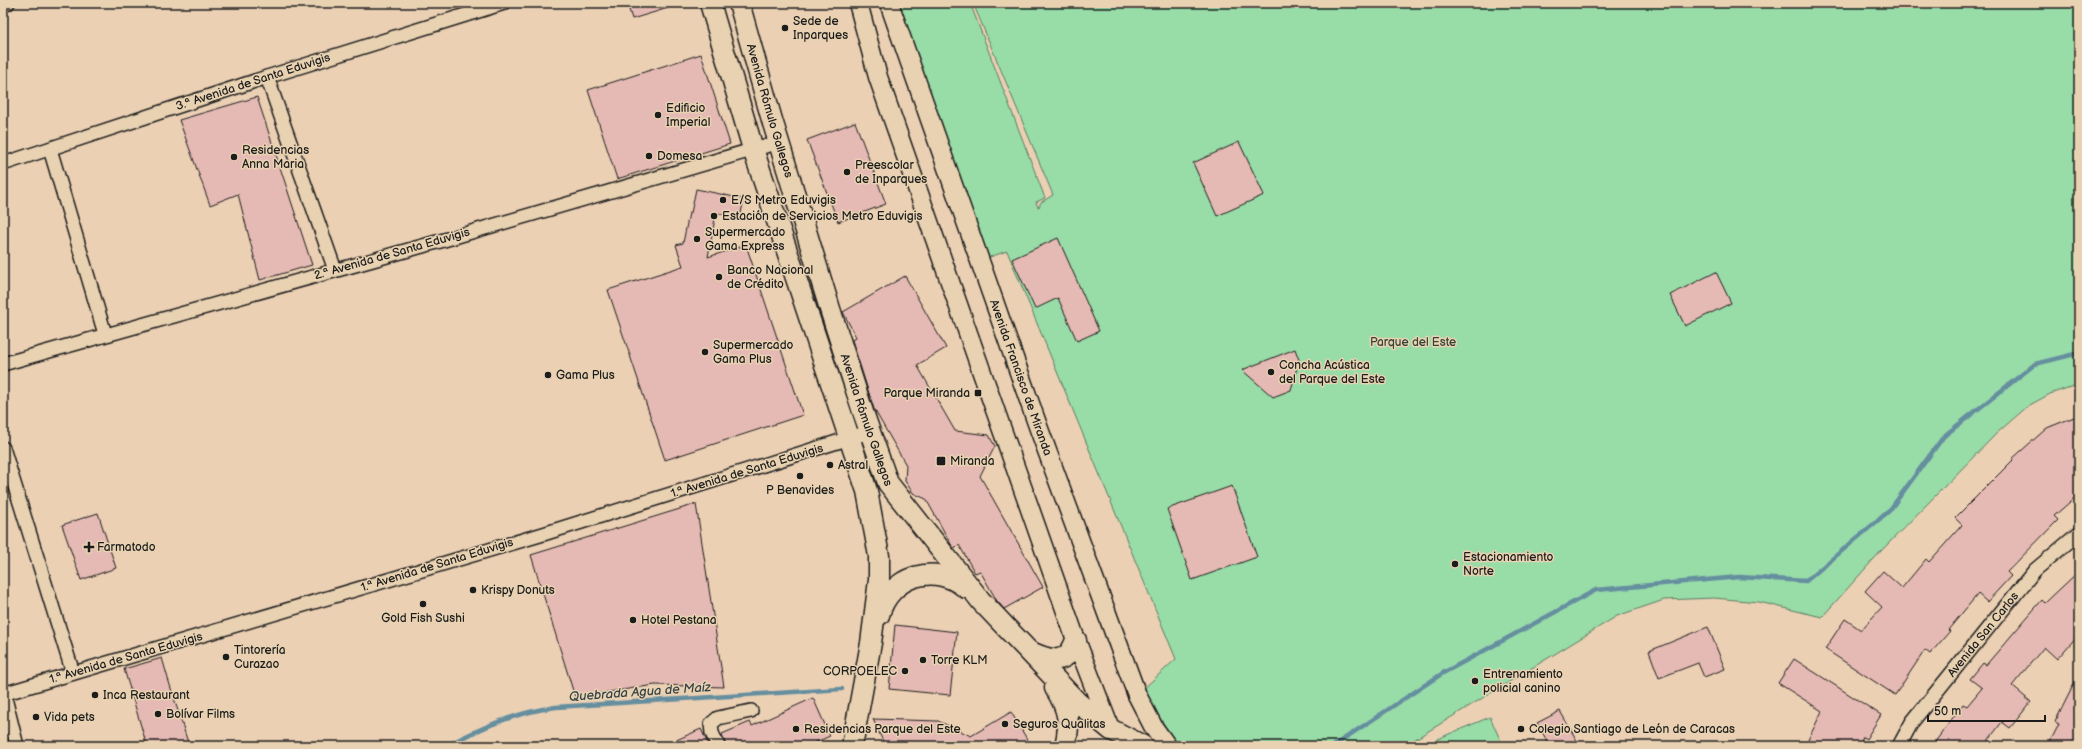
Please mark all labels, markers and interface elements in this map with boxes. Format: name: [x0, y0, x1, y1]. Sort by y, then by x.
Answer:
place label: Sede de Inparques: [793, 14, 848, 43]
marker: Sede de Inparques: [780, 23, 790, 33]
street label: Avenida Rómulo Gallegos: [743, 42, 797, 179]
street label: 3.ª Avenida de Santa Eduvigis: [174, 50, 332, 114]
place label: Edificio Imperial: [666, 101, 710, 130]
marker: Edificio Imperial: [653, 110, 663, 120]
place label: Residencias Anna Maria: [242, 143, 309, 172]
place label: Domesa: [657, 149, 702, 164]
marker: Domesa: [644, 151, 654, 161]
marker: Residencias Anna Maria: [229, 152, 239, 162]
place label: Preescolar de Inparques: [855, 158, 927, 187]
marker: Preescolar de Inparques: [842, 167, 852, 177]
place label: E/S Metro Eduvigis: [731, 193, 836, 208]
marker: E/S Metro Eduvigis: [718, 195, 728, 205]
place label: Estación de Servicios Metro Eduvigis: [722, 209, 923, 224]
marker: Estación de Servicios Metro Eduvigis: [709, 211, 719, 221]
street label: 2.ª Avenida de Santa Eduvigis: [312, 225, 472, 283]
place label: Supermercado Gama Express: [705, 225, 786, 254]
marker: Supermercado Gama Express: [692, 234, 702, 244]
place label: Banco Nacional de Crédito: [727, 263, 813, 292]
marker: Banco Nacional de Crédito: [714, 272, 724, 282]
street label: Avenida Francisco de Miranda: [986, 297, 1056, 458]
park label: Parque del Este: [1370, 335, 1456, 350]
place label: Supermercado Gama Plus: [713, 338, 794, 367]
marker: Supermercado Gama Plus: [700, 347, 710, 357]
street label: Avenida Rómulo Gallegos: [837, 352, 896, 488]
place label: Concha Acústica del Parque del Este: [1279, 358, 1385, 387]
marker: Concha Acústica del Parque del Este: [1266, 367, 1276, 377]
place label: Gama Plus: [556, 368, 615, 383]
marker: Gama Plus: [543, 370, 553, 380]
place label: Parque Miranda: [884, 386, 970, 401]
marker: Parque Miranda: [973, 388, 983, 398]
street label: 1.ª Avenida de Santa Eduvigis: [669, 441, 825, 501]
place label: Miranda: [950, 454, 995, 469]
marker: Miranda: [935, 455, 947, 467]
place label: Astral: [838, 458, 868, 473]
marker: Astral: [825, 460, 835, 470]
marker: P Benavides: [795, 471, 805, 481]
place label: P Benavides: [766, 483, 834, 498]
street label: 1.ª Avenida de Santa Eduvigis: [359, 535, 515, 595]
place label: Farmatodo: [97, 540, 156, 555]
marker: Farmatodo: [84, 542, 94, 552]
place label: Estacionamiento Norte: [1463, 550, 1553, 579]
marker: Estacionamiento Norte: [1450, 559, 1460, 569]
place label: Krispy Donuts: [481, 583, 555, 598]
marker: Krispy Donuts: [468, 585, 478, 595]
street label: Avenida San Carlos: [1944, 589, 2022, 680]
marker: Gold Fish Sushi: [418, 599, 428, 609]
place label: Gold Fish Sushi: [381, 611, 465, 626]
place label: Hotel Pestana: [641, 613, 717, 628]
marker: Hotel Pestana: [628, 615, 638, 625]
street label: 1.ª Avenida de Santa Eduvigis: [48, 629, 204, 687]
place label: Tintorería Curazao: [234, 643, 286, 672]
marker: Tintorería Curazao: [221, 652, 231, 662]
place label: Torre KLM: [931, 653, 988, 668]
marker: Torre KLM: [918, 655, 928, 665]
place label: CORPOELEC: [823, 664, 897, 679]
marker: CORPOELEC: [900, 666, 910, 676]
place label: Entrenamiento policial canino: [1483, 667, 1563, 696]
marker: Entrenamiento policial canino: [1470, 676, 1480, 686]
water label: Quebrada Agua de Maíz: [569, 679, 712, 705]
place label: Inca Restaurant: [103, 688, 190, 703]
marker: Inca Restaurant: [90, 690, 100, 700]
scale bar: [1928, 697, 2045, 723]
text: 50 m: [1934, 704, 1961, 719]
place label: Bolívar Films: [166, 707, 235, 722]
marker: Bolívar Films: [153, 709, 163, 719]
place label: Vida pets: [44, 710, 95, 725]
marker: Vida pets: [31, 712, 41, 722]
place label: Seguros Qualitas: [1013, 717, 1105, 732]
marker: Seguros Qualitas: [1000, 719, 1010, 729]
place label: Residencias Parque del Este: [804, 722, 961, 737]
place label: Colegio Santiago de León de Caracas: [1529, 722, 1735, 737]
marker: Residencias Parque del Este: [791, 724, 801, 734]
marker: Colegio Santiago de León de Caracas: [1516, 724, 1526, 734]

